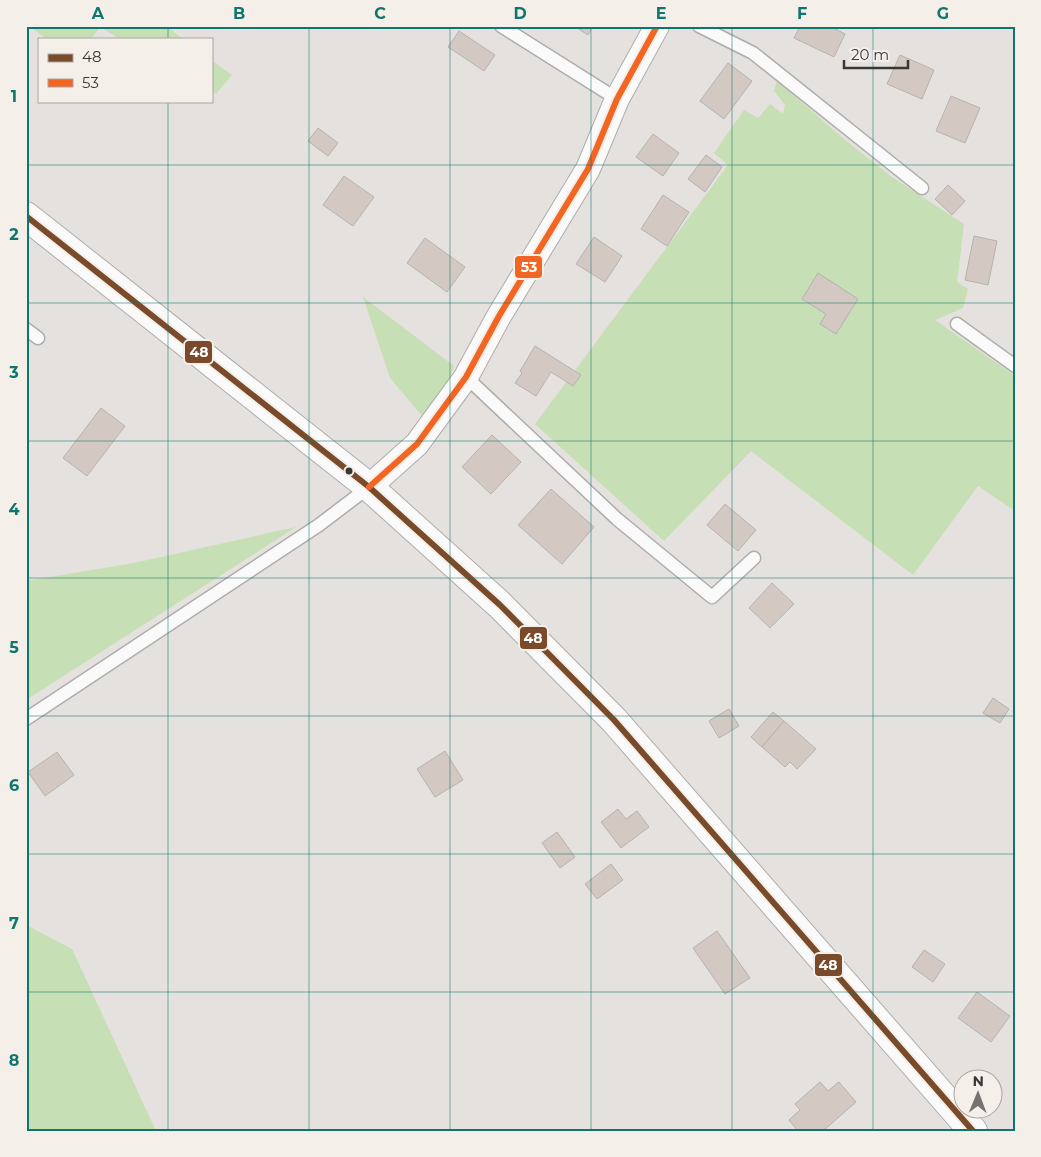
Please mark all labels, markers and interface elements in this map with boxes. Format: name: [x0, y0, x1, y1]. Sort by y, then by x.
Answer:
text: A: [91, 4, 105, 23]
text: B: [233, 4, 245, 23]
text: C: [374, 4, 386, 23]
text: D: [513, 4, 527, 23]
text: E: [656, 4, 666, 23]
text: F: [797, 4, 807, 23]
text: G: [937, 4, 949, 23]
legend: [38, 38, 212, 102]
scale bar: [844, 38, 907, 70]
text: 20 m: [851, 45, 889, 64]
text: 48: [82, 47, 102, 66]
text: 53: [82, 73, 99, 92]
text: 1: [11, 87, 17, 106]
text: 2: [9, 225, 19, 244]
line badge: 53: [514, 255, 543, 279]
text: 53: [521, 258, 537, 276]
line badge: 48: [184, 340, 213, 364]
text: 48: [189, 343, 209, 361]
text: 3: [8, 363, 19, 382]
unlabelled marker: [344, 466, 354, 476]
text: 4: [8, 500, 20, 519]
line badge: 48: [519, 626, 548, 650]
text: 48: [523, 629, 543, 647]
text: 5: [9, 638, 19, 657]
text: 6: [9, 776, 19, 795]
text: 7: [9, 914, 19, 933]
line badge: 48: [814, 953, 843, 977]
text: 48: [818, 956, 838, 974]
text: 8: [9, 1051, 19, 1070]
north arrow: [954, 1070, 1004, 1120]
text: N: [972, 1072, 984, 1090]

